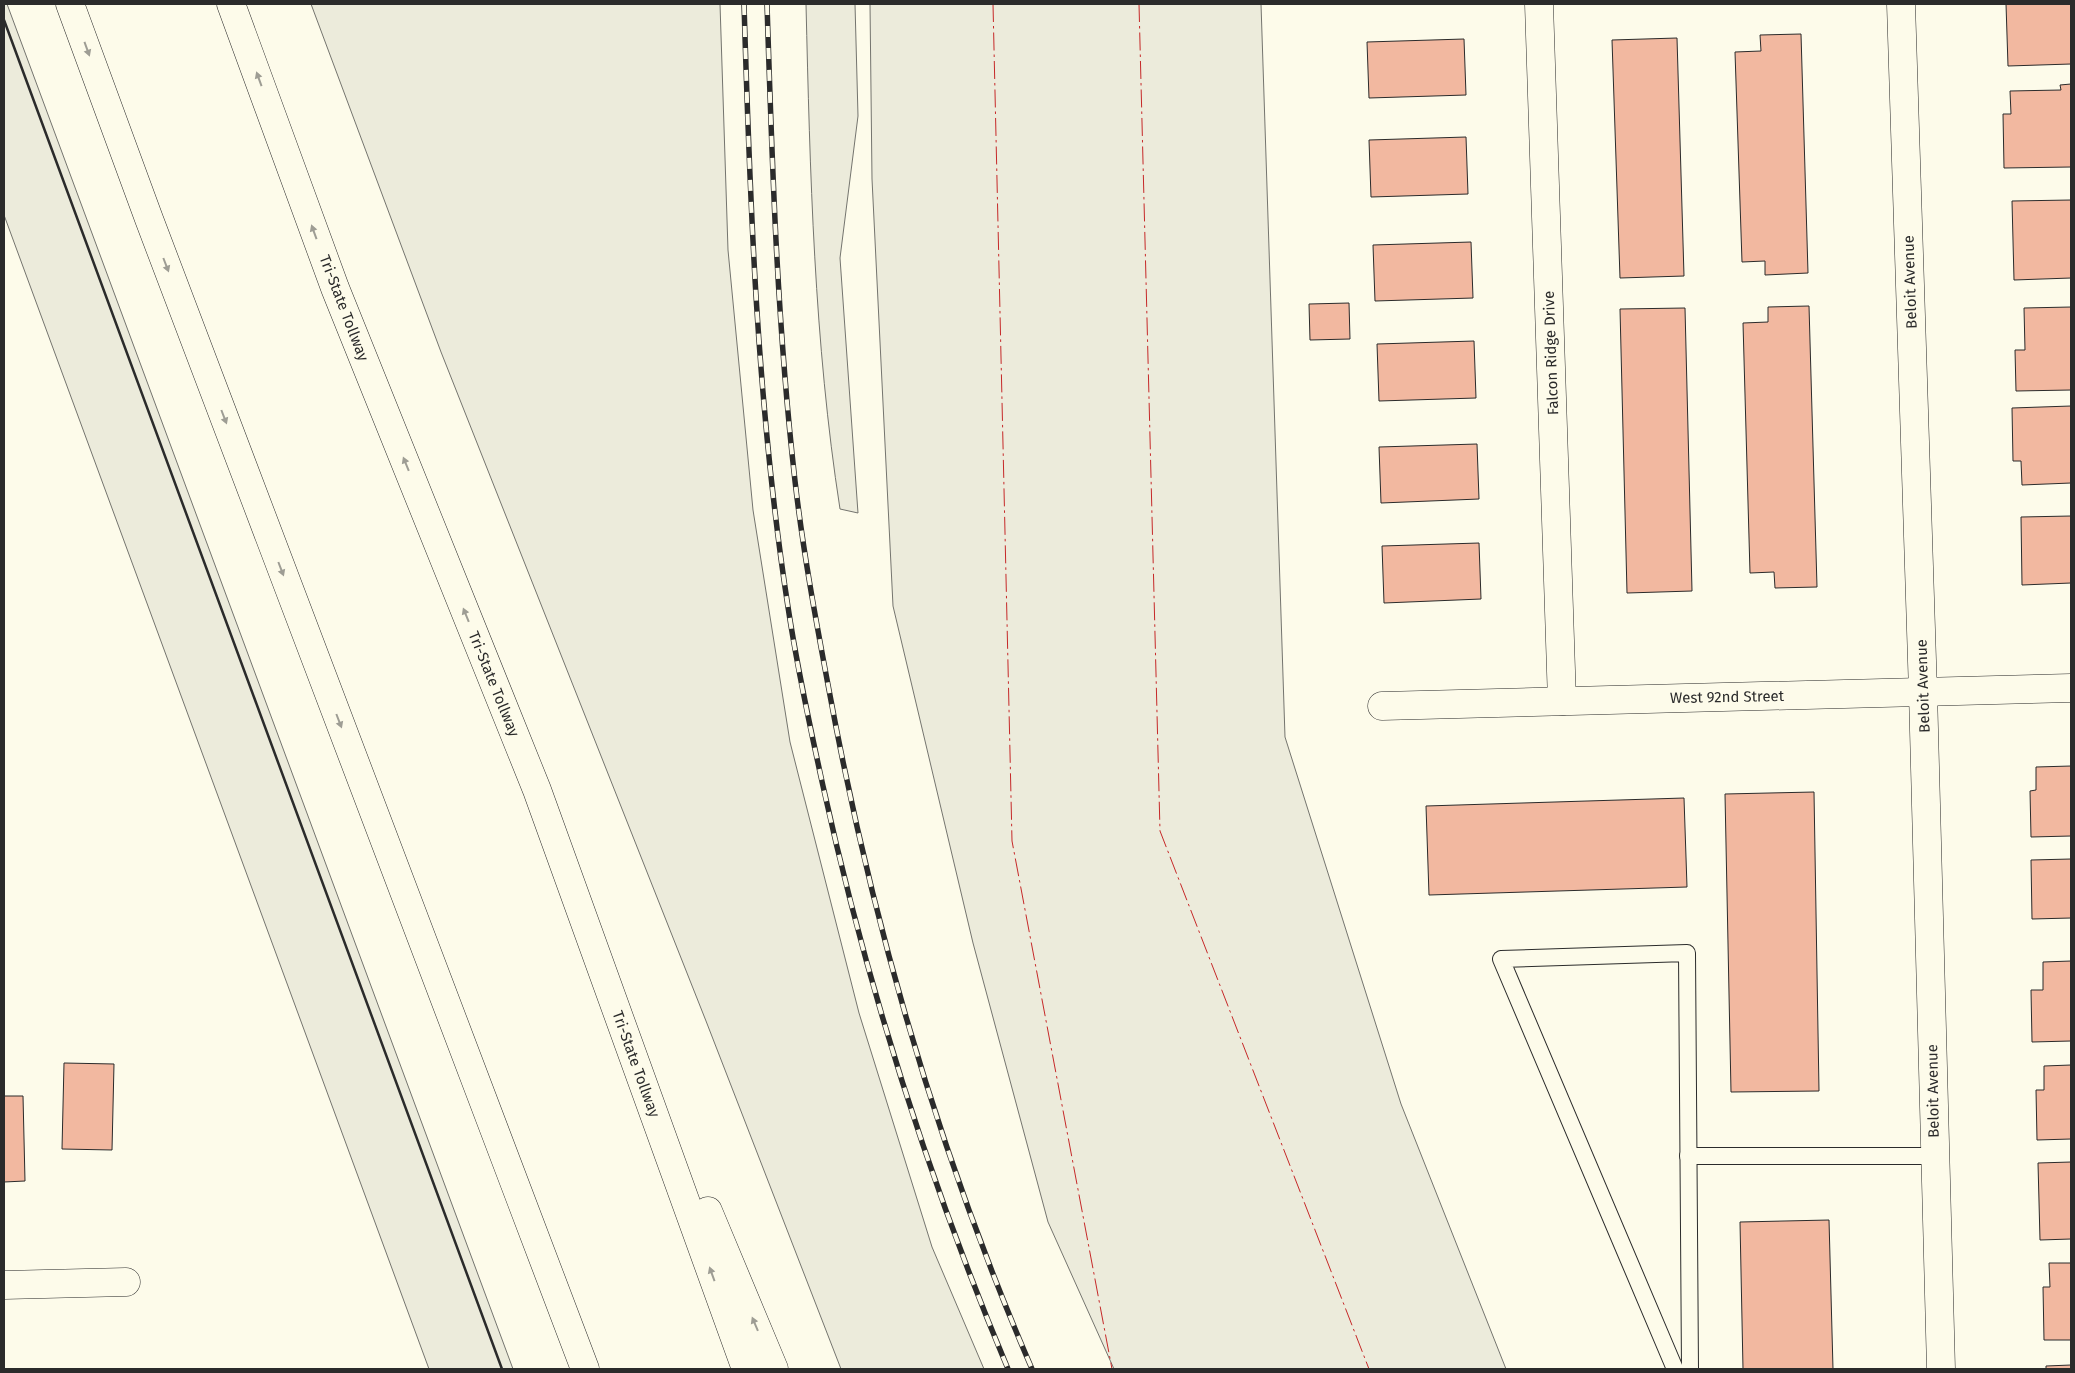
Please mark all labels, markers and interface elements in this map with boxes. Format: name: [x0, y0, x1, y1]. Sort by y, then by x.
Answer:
one-way arrow: [84, 42, 91, 57]
one-way arrow: [255, 71, 263, 86]
one-way arrow: [310, 224, 318, 239]
street label: Beloit Avenue: [1899, 235, 1921, 329]
street label: Tri-State Tollway: [316, 252, 373, 364]
one-way arrow: [163, 258, 171, 272]
street label: Falcon Ridge Drive: [1540, 291, 1562, 415]
one-way arrow: [220, 410, 228, 425]
one-way arrow: [402, 456, 410, 471]
one-way arrow: [278, 562, 286, 576]
one-way arrow: [462, 608, 470, 622]
street label: Tri-State Tollway: [465, 629, 524, 740]
street label: Beloit Avenue: [1912, 639, 1934, 733]
street label: West 92nd Street: [1670, 687, 1785, 707]
one-way arrow: [335, 714, 343, 729]
street label: Tri-State Tollway: [608, 1008, 664, 1120]
street label: Beloit Avenue: [1923, 1044, 1943, 1138]
one-way arrow: [708, 1266, 716, 1281]
one-way arrow: [750, 1317, 758, 1331]

